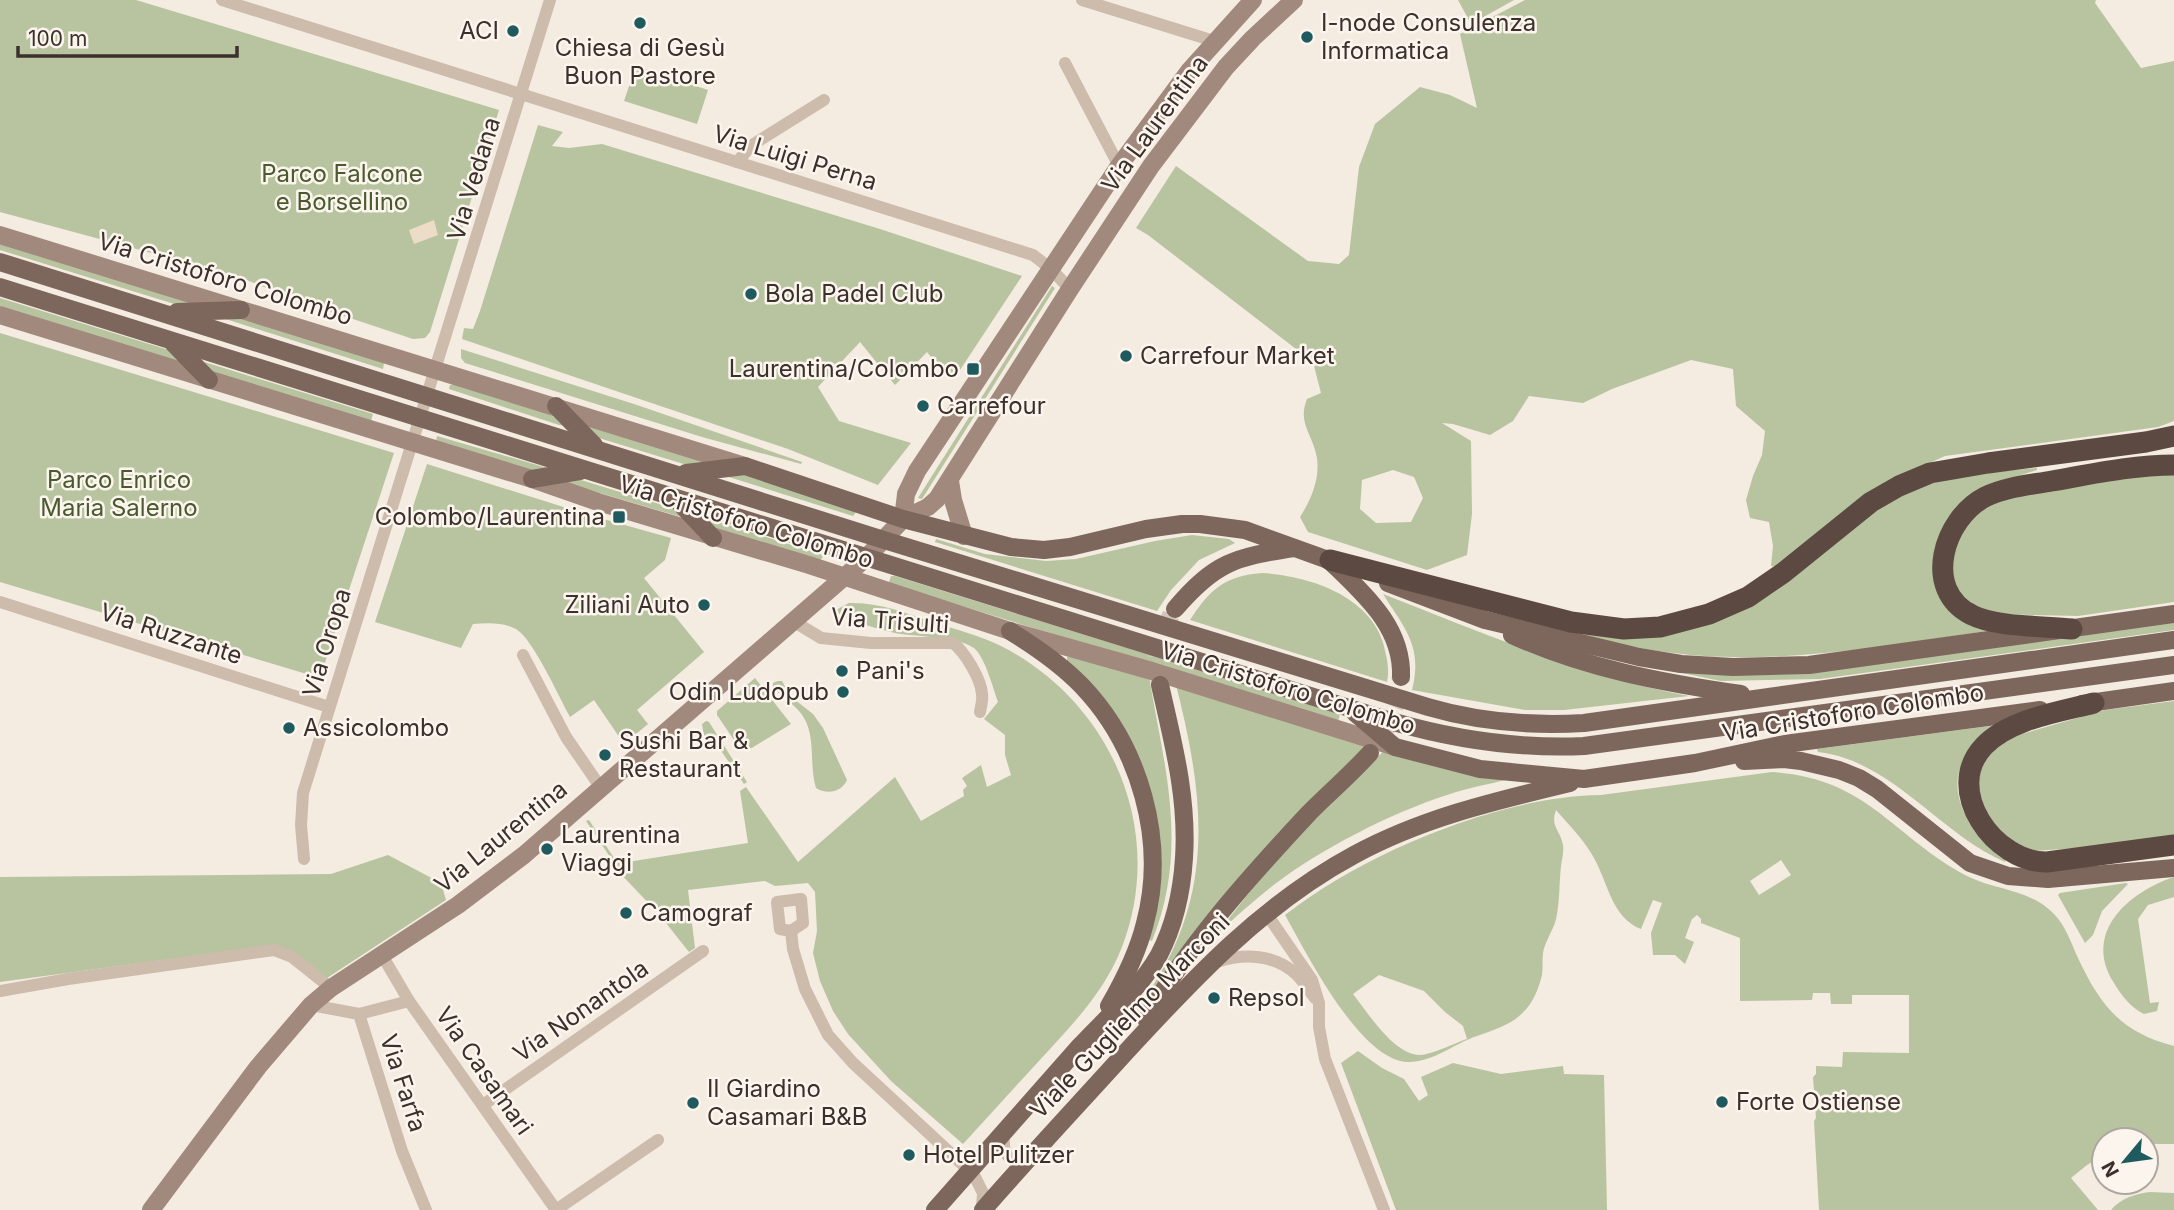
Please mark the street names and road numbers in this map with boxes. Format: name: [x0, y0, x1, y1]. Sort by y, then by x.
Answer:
street label: Via Laurentina: [1095, 50, 1214, 198]
street label: Via Vedana: [441, 114, 506, 244]
street label: Via Luigi Perna: [710, 119, 881, 196]
street label: Via Cristoforo Colombo: [94, 226, 356, 331]
street label: Via Cristoforo Colombo: [615, 469, 877, 574]
street label: Via Oropa: [296, 585, 357, 701]
street label: Via Ruzzante: [96, 597, 246, 670]
street label: Via Trisulti: [830, 602, 950, 639]
street label: Via Cristoforo Colombo: [1157, 635, 1419, 740]
street label: Via Cristoforo Colombo: [1720, 677, 1986, 748]
street label: Via Laurentina: [429, 774, 573, 899]
street label: Viale Guglielmo Marconi: [1024, 907, 1235, 1125]
street label: Via Nonantola: [508, 953, 654, 1068]
street label: Via Casamari: [430, 1001, 539, 1140]
street label: Via Farfa: [374, 1030, 433, 1135]

